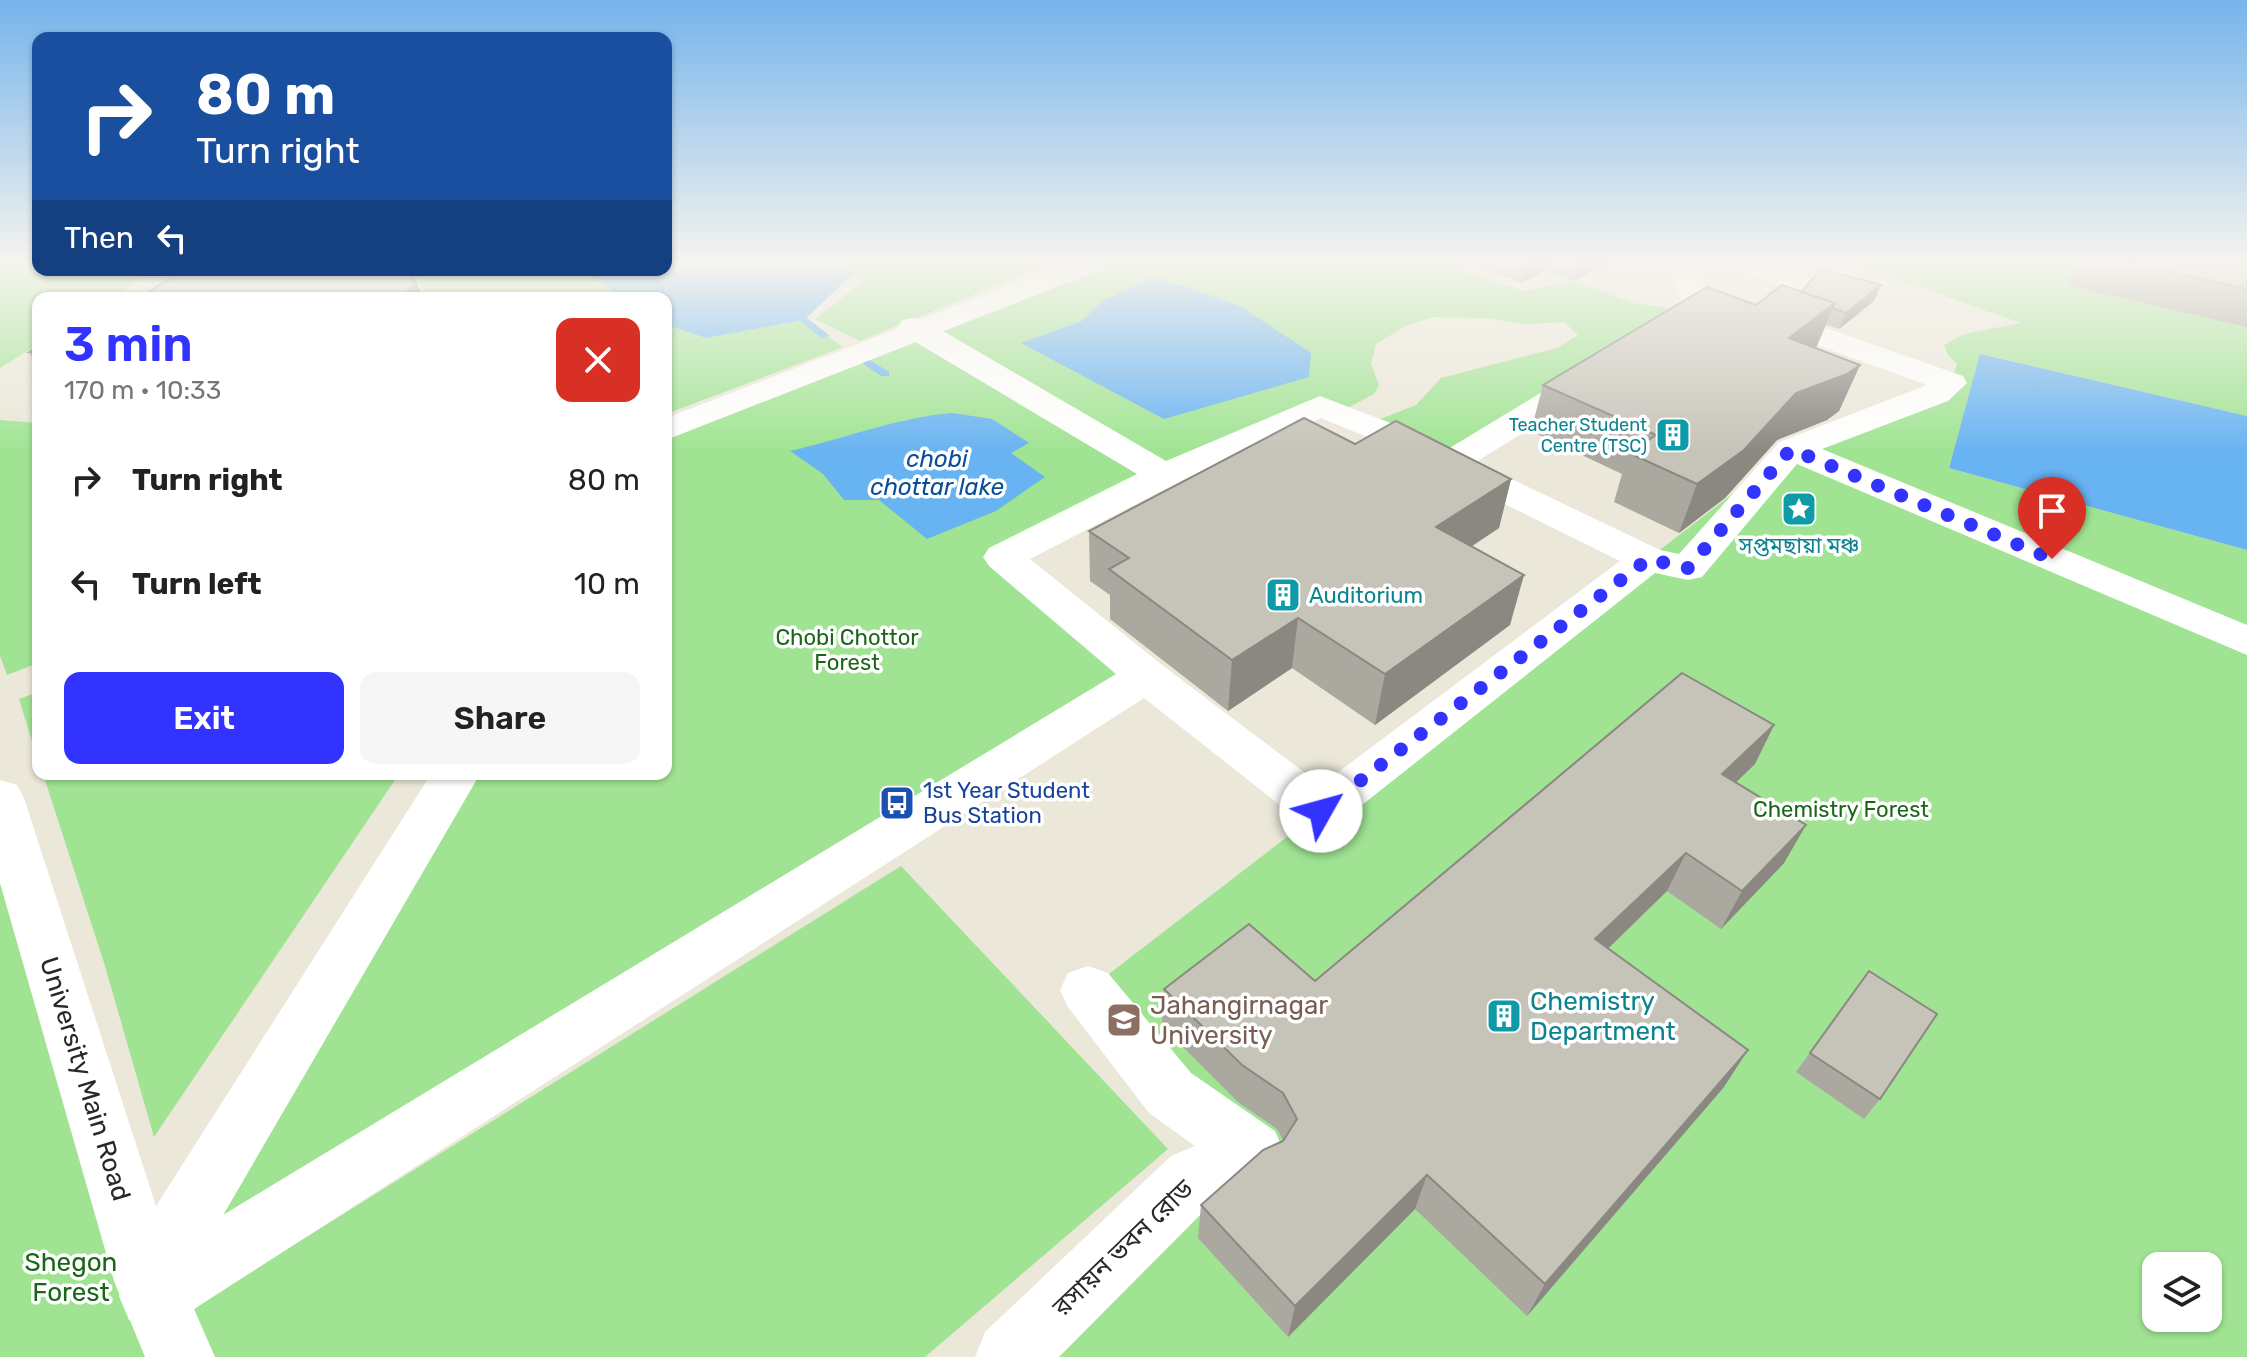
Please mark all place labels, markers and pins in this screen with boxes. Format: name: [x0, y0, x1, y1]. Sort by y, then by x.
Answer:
place label: Teacher Student Centre (TSC): [1509, 414, 1647, 457]
building icon: Teacher Student Centre (TSC): [1654, 416, 1692, 454]
pin: [2018, 477, 2086, 559]
place icon: সপ্তমছায়া মঞ্চ: [1780, 490, 1818, 528]
place label: সপ্তমছায়া মঞ্চ: [1738, 532, 1859, 559]
building icon: Auditorium: [1264, 576, 1302, 614]
place label: Auditorium: [1309, 582, 1423, 609]
place label: 1st Year Student Bus Station: [923, 777, 1090, 829]
bus stop icon: 1st Year Student Bus Station: [878, 784, 916, 822]
place label: Chemistry Department: [1530, 986, 1676, 1047]
place label: Jahangirnagar University: [1150, 990, 1328, 1051]
building icon: Chemistry Department: [1485, 997, 1523, 1035]
school or university icon: Jahangirnagar University: [1105, 1001, 1143, 1039]

